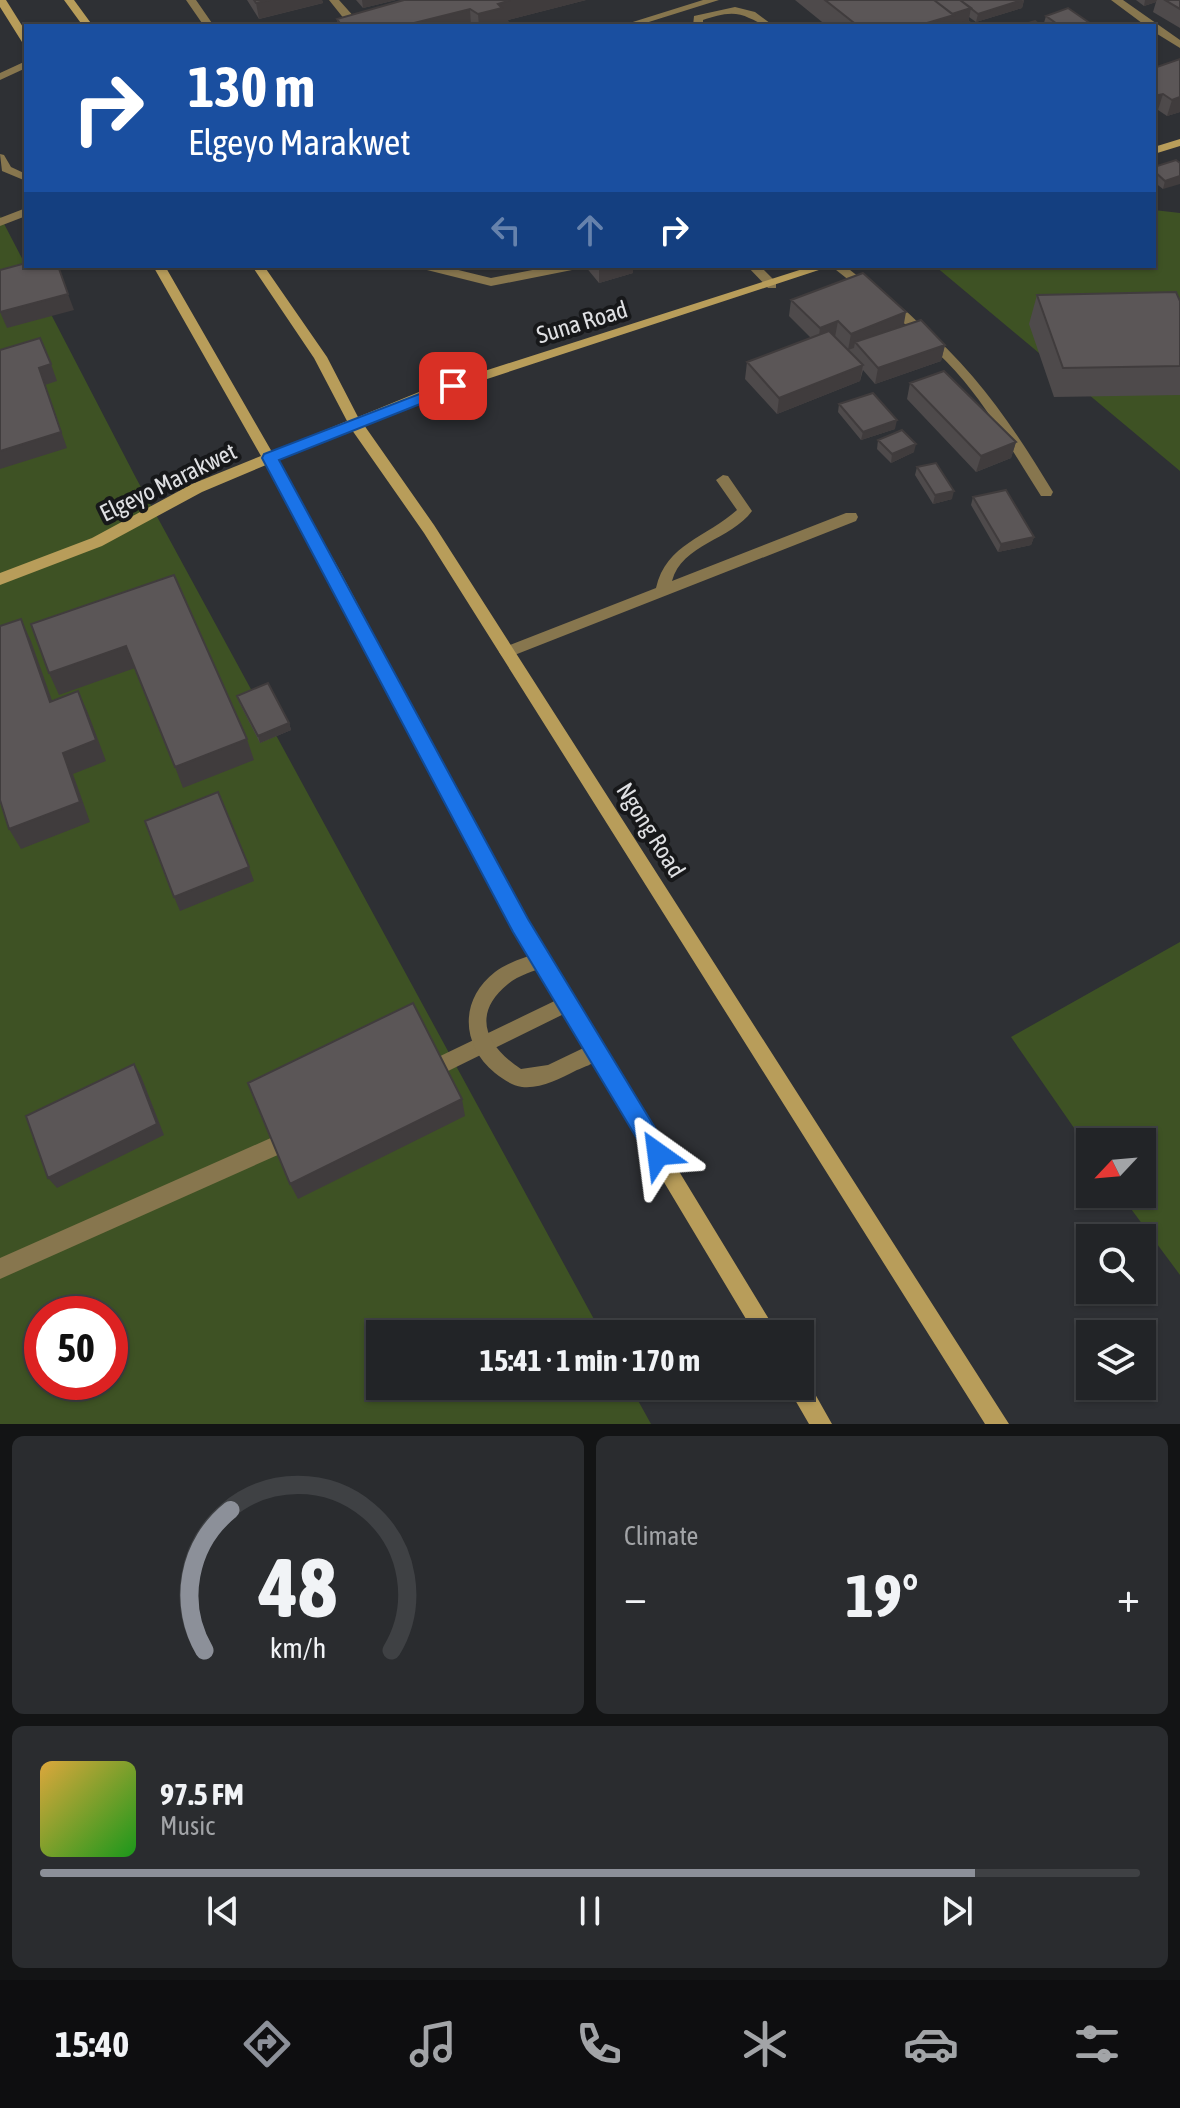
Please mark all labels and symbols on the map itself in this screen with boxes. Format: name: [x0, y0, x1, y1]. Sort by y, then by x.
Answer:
street label: Suna Road: [533, 295, 631, 349]
pin: [419, 352, 487, 420]
street label: Elgeyo Marakwet: [95, 437, 241, 527]
street label: Ngong Road: [611, 778, 691, 882]
position arrow: [616, 1112, 700, 1196]
north arrow: [1076, 1128, 1156, 1208]
speed limit sign: 50: [24, 1296, 128, 1400]

